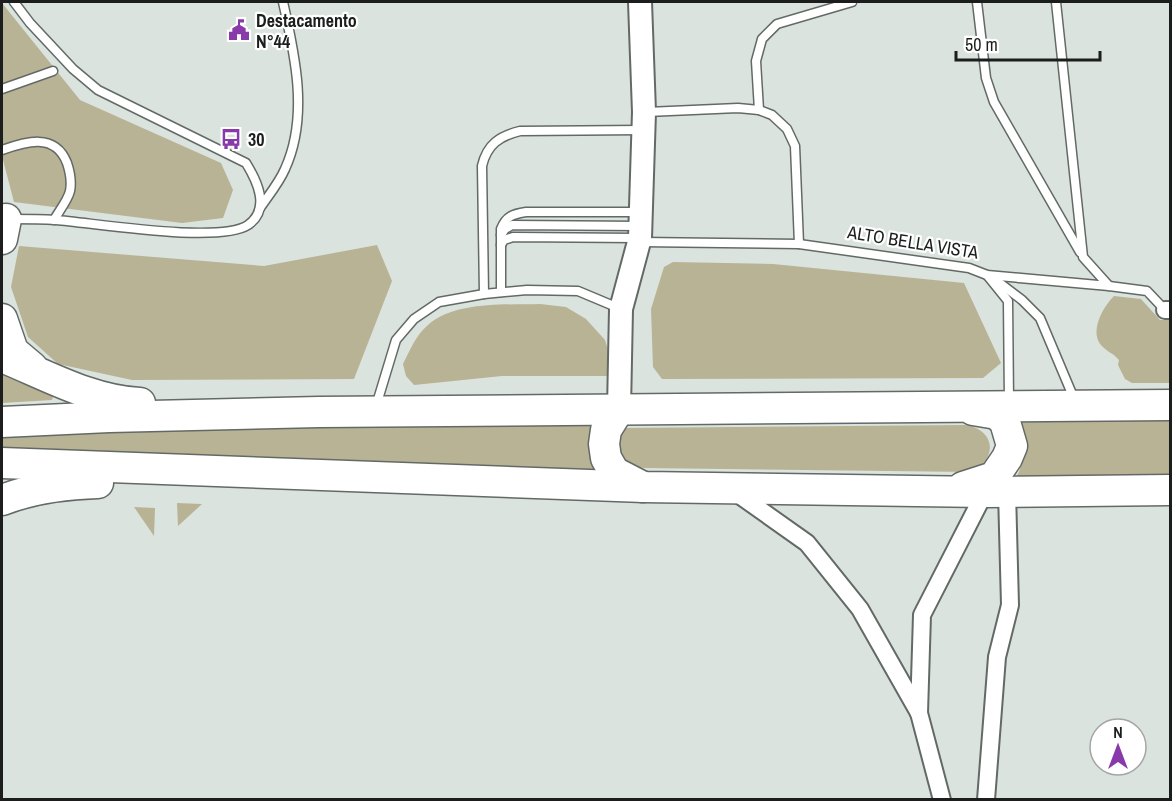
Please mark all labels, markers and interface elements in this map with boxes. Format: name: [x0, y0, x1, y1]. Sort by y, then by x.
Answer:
place label: Destacamento N°44: [256, 8, 357, 54]
public building icon: Destacamento N°44: [227, 18, 251, 42]
scale bar: [956, 24, 1100, 62]
text: 50 m: [965, 32, 998, 57]
bus stop icon: 30: [219, 127, 243, 151]
place label: 30: [248, 127, 264, 152]
street label: ALTO BELLA VISTA: [845, 219, 980, 265]
north arrow: [1088, 717, 1148, 777]
text: N: [1113, 721, 1123, 743]

